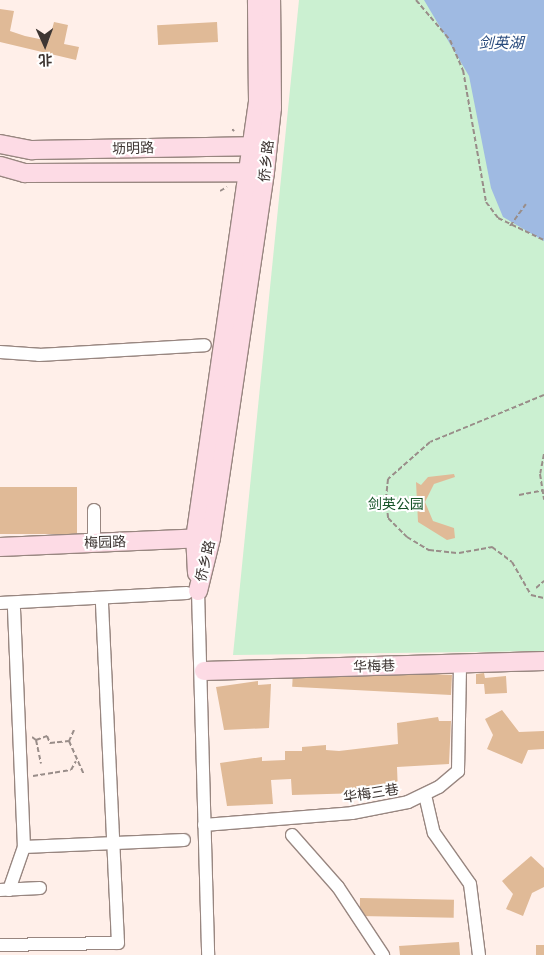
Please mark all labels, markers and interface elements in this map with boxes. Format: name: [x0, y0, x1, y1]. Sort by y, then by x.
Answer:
north arrow: [20, 20, 70, 70]
water label: 剑英湖: [479, 34, 523, 52]
text: 北: [38, 51, 53, 70]
street label: 坜明路: [112, 139, 154, 157]
street label: 侨乡路: [255, 139, 277, 183]
park label: 剑英公园: [368, 496, 424, 512]
street label: 梅园路: [84, 533, 126, 551]
street label: 侨乡路: [192, 539, 218, 583]
street label: 华梅巷: [353, 657, 395, 675]
street label: 华梅三巷: [342, 780, 400, 806]

